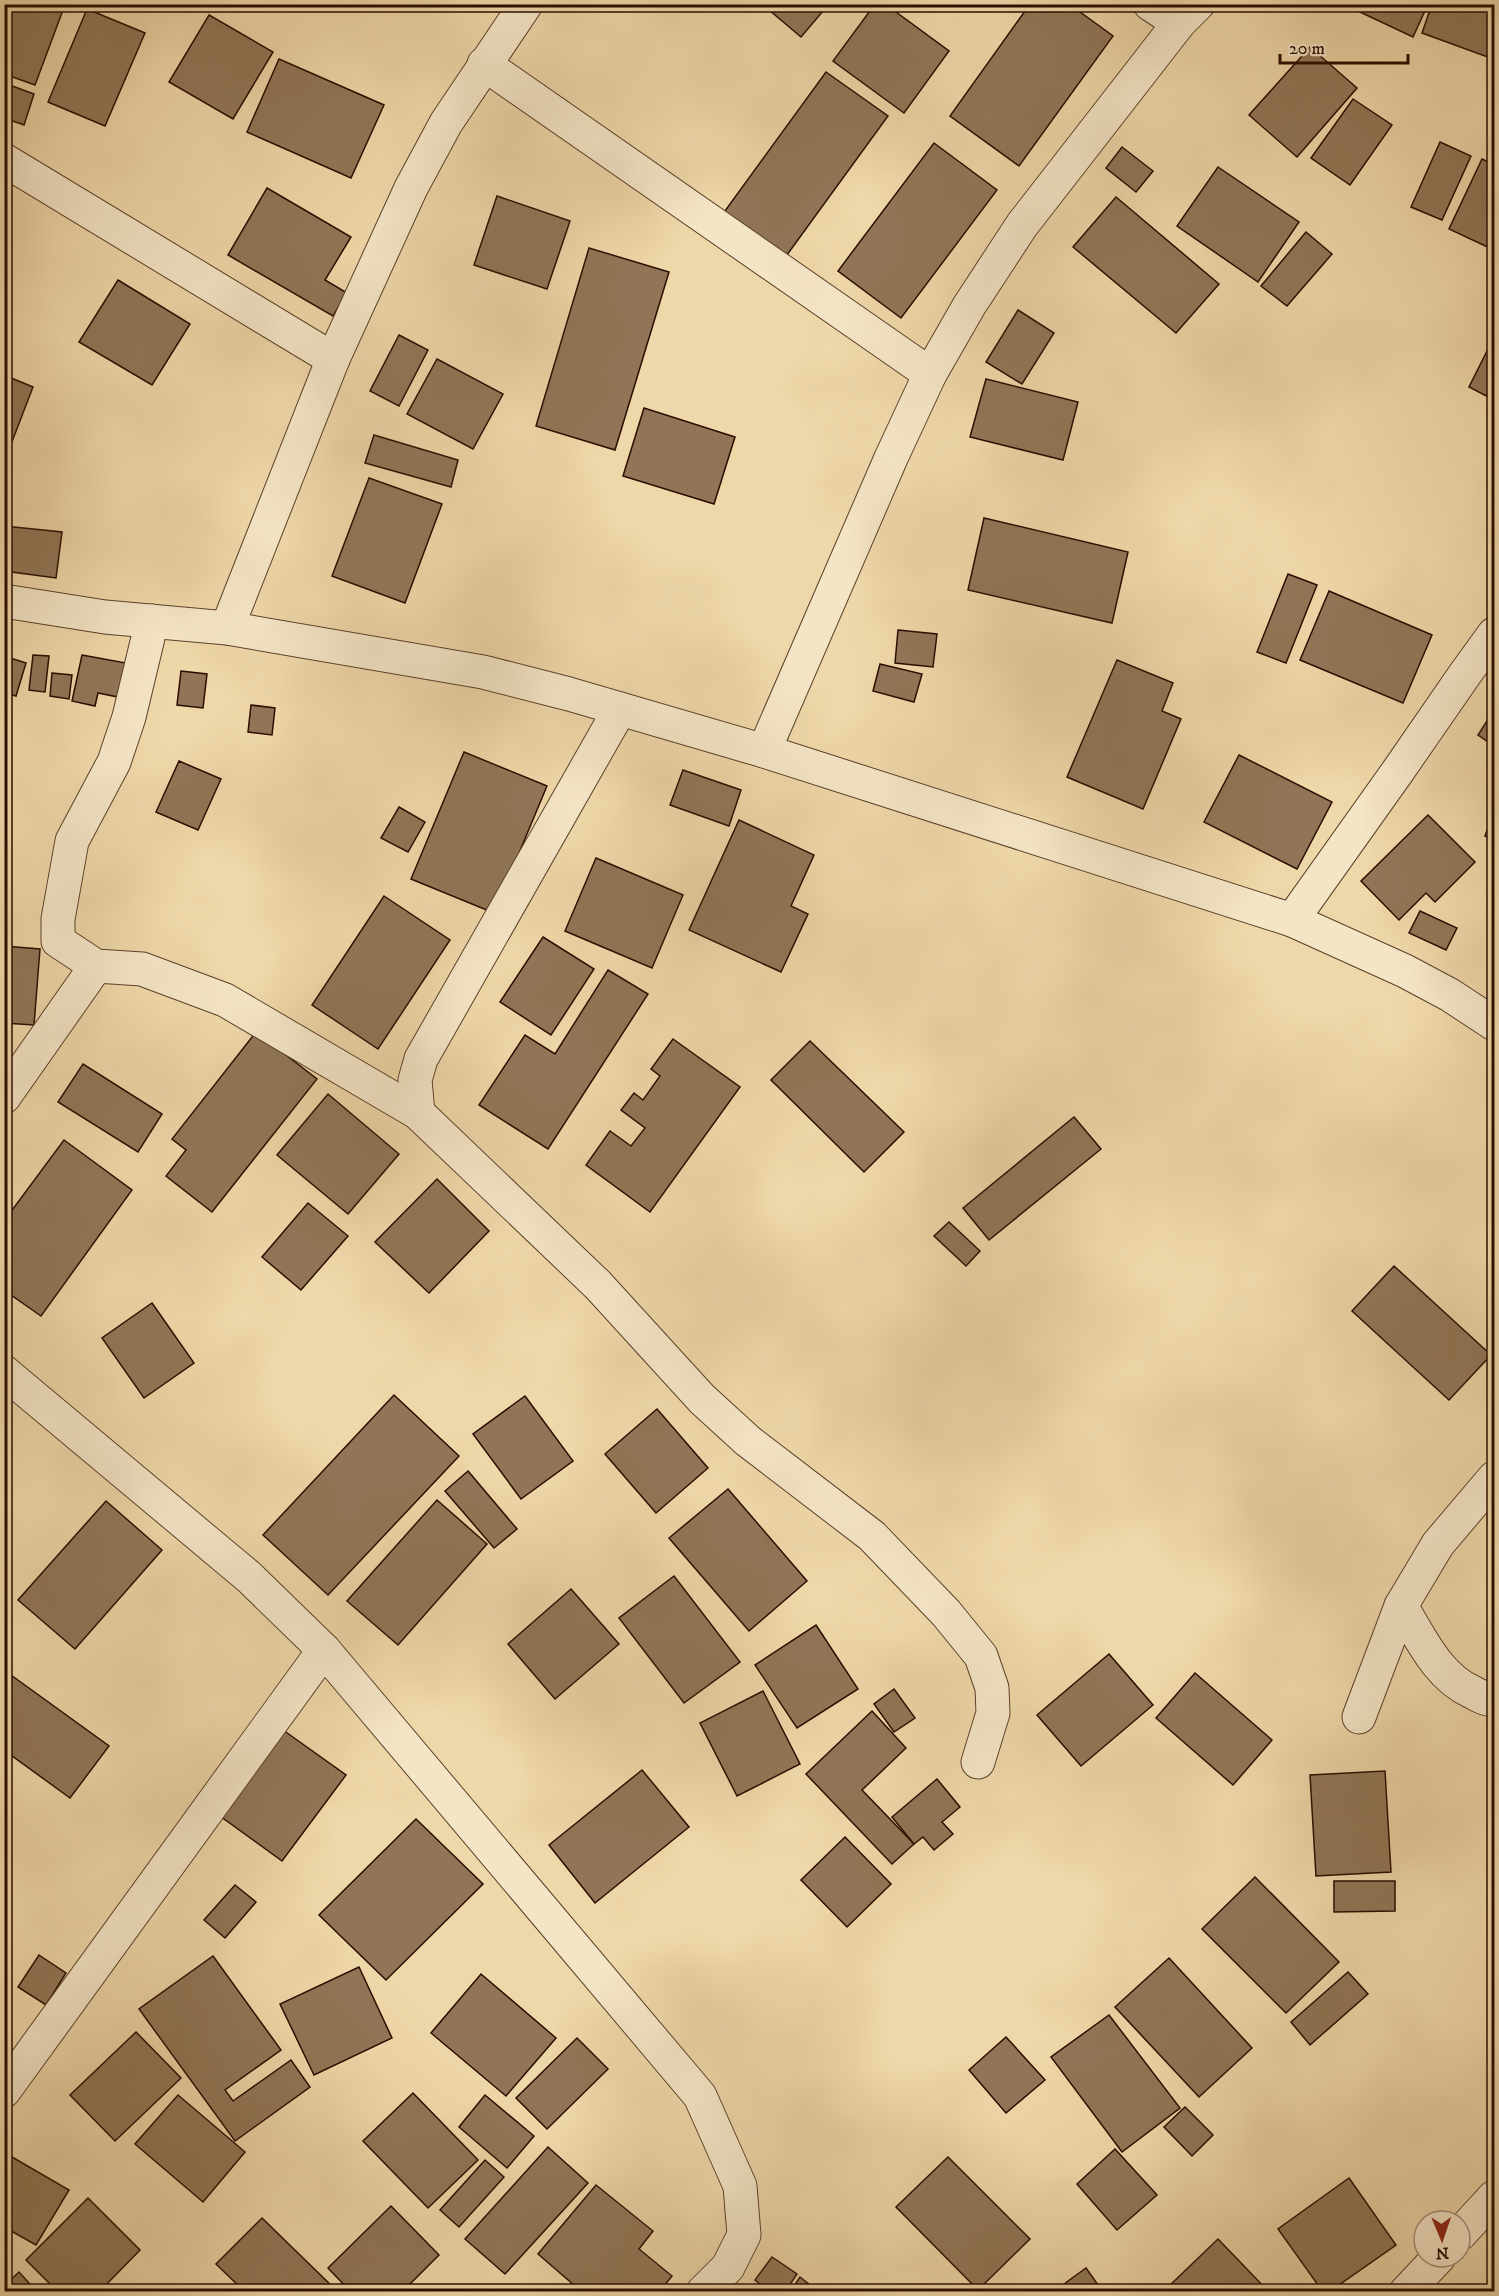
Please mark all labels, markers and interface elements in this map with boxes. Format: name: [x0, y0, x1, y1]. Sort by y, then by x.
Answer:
scale bar: [1280, 27, 1408, 65]
text: 20 m: [1289, 38, 1325, 60]
north arrow: [1412, 2209, 1472, 2269]
text: N: [1436, 2243, 1449, 2263]

